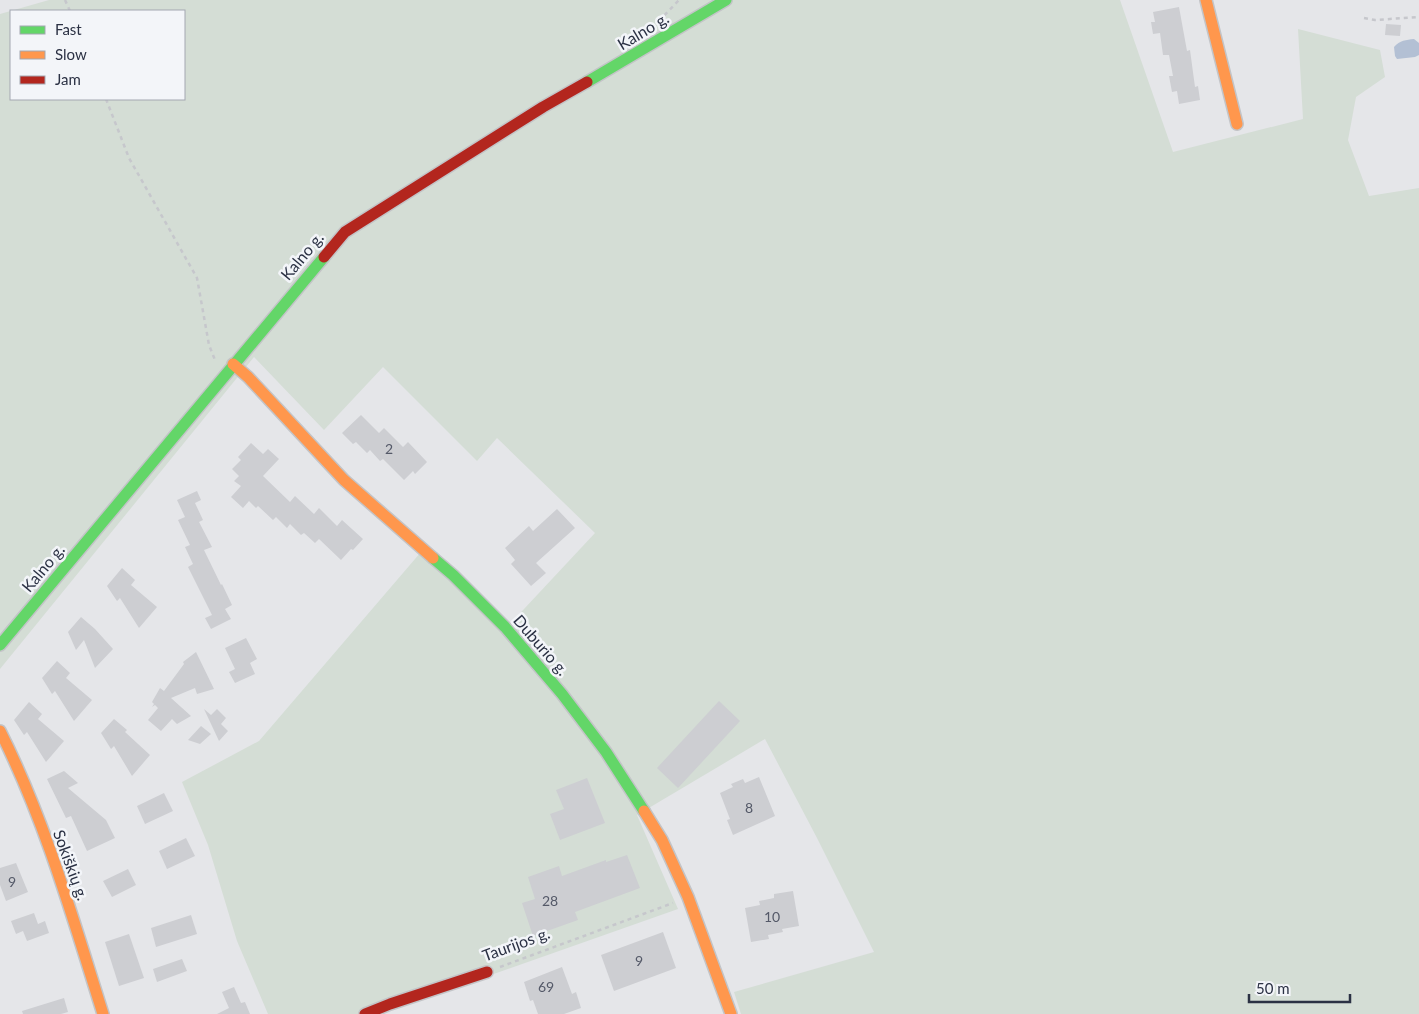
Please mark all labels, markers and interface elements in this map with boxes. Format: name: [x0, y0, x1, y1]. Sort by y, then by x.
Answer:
street label: Kalno g.: [614, 8, 672, 53]
legend: [10, 10, 185, 100]
text: Fast: [55, 20, 82, 38]
text: Slow: [55, 45, 87, 63]
text: Jam: [55, 70, 81, 88]
street label: Kalno g.: [276, 228, 327, 283]
house number: 2: [385, 440, 393, 457]
street label: Kalno g.: [17, 540, 68, 595]
street label: Duburio g.: [510, 611, 573, 679]
house number: 8: [745, 799, 753, 816]
street label: Sokiškių g.: [50, 827, 93, 903]
house number: 9: [8, 873, 16, 890]
house number: 28: [542, 892, 558, 909]
house number: 10: [764, 908, 780, 925]
street label: Taurijos g.: [480, 923, 552, 964]
house number: 9: [635, 952, 643, 969]
scale bar: [1249, 972, 1350, 1004]
house number: 69: [538, 978, 554, 995]
text: 50 m: [1256, 979, 1290, 997]

